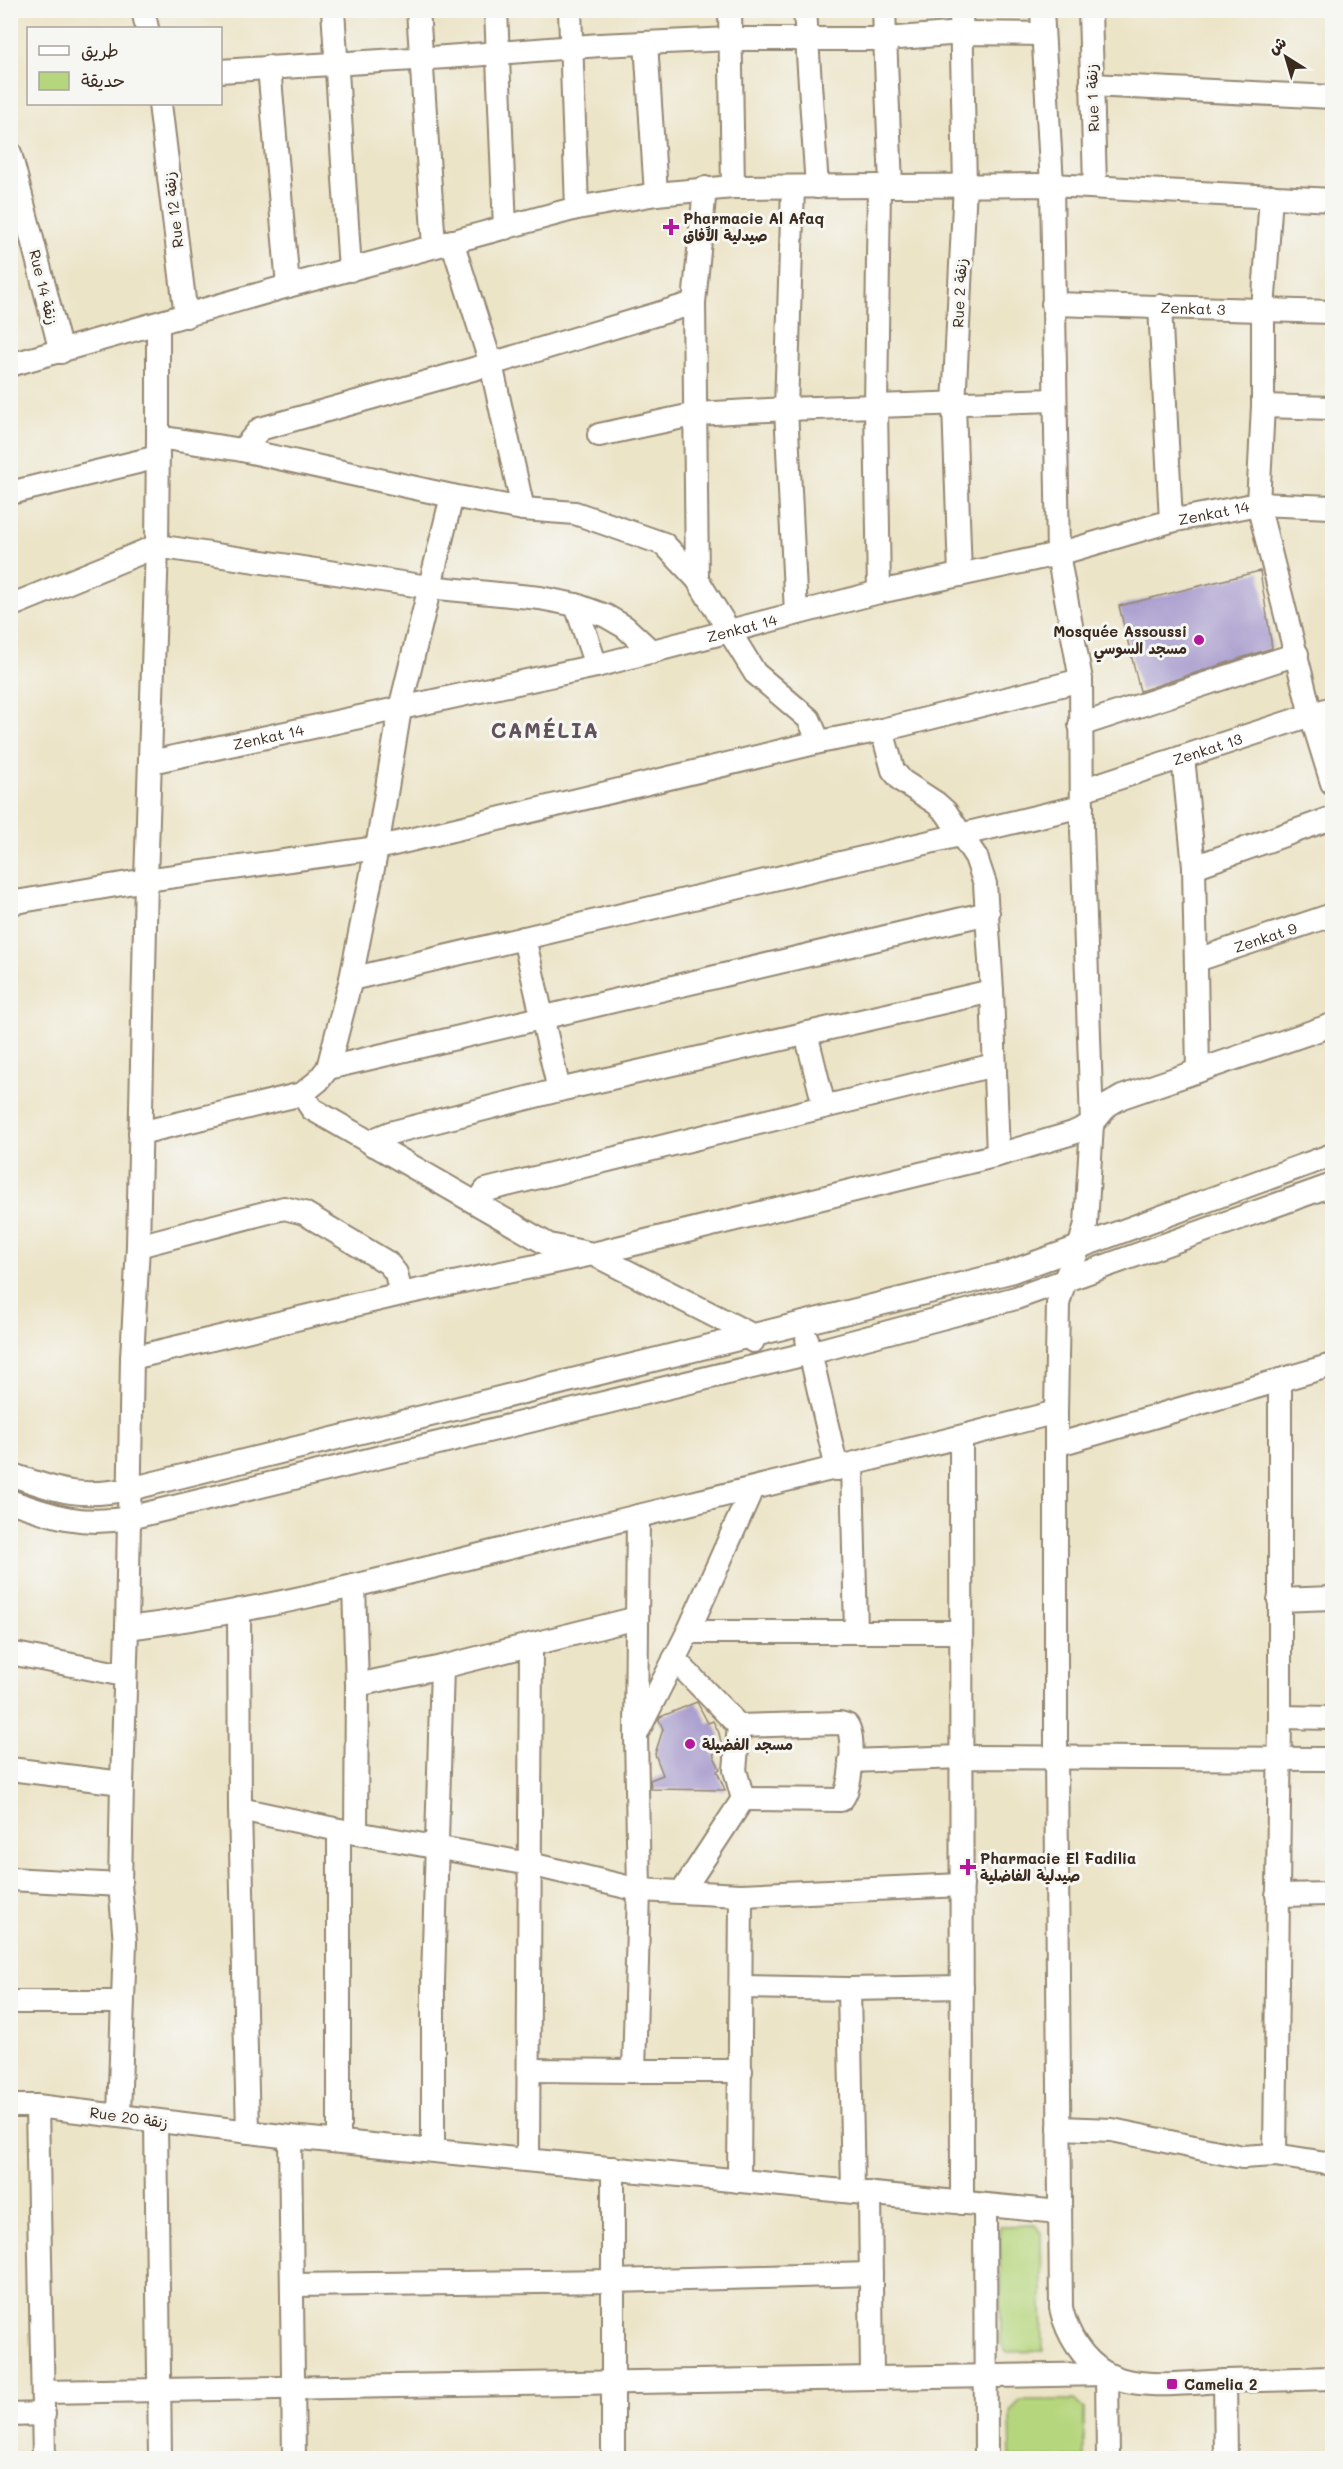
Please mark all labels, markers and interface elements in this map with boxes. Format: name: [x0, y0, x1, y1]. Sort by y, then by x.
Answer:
legend: [27, 27, 222, 105]
north arrow: [1256, 27, 1316, 87]
text: ش: [1263, 31, 1290, 58]
text: طريق: [81, 38, 119, 62]
street label: Rue 1 زنقة: [1081, 64, 1103, 132]
text: حديقة: [81, 68, 125, 92]
street label: Rue 12 زنقة: [158, 171, 188, 249]
place label: Pharmacie Al Afaq صيدلية الاًفاق: [683, 208, 824, 245]
marker: Pharmacie Al Afaq صيدلية الاًفاق: [664, 220, 678, 234]
street label: Rue 14 زنقة: [25, 247, 63, 327]
street label: Rue 2 زنقة: [947, 258, 971, 328]
street label: Zenkat 3: [1160, 297, 1226, 319]
street label: Zenkat 14: [1176, 496, 1251, 529]
street label: Zenkat 14: [704, 609, 779, 647]
place label: Mosquée Assoussi مسجد السوسي: [1053, 621, 1187, 663]
marker: Mosquée Assoussi مسجد السوسي: [1192, 633, 1206, 647]
district label: CAMÉLIA: [491, 716, 599, 743]
street label: Zenkat 14: [231, 719, 306, 754]
street label: Zenkat 13: [1170, 728, 1245, 770]
street label: Zenkat 9: [1231, 917, 1300, 957]
place label: مسجد الفضيلة: [702, 1734, 793, 1754]
marker: مسجد الفضيلة: [683, 1737, 697, 1751]
place label: Pharmacie El Fadilia صيدلية الفاضلية: [980, 1848, 1136, 1885]
marker: Pharmacie El Fadilia صيدلية الفاضلية: [961, 1860, 975, 1874]
street label: Rue 20 زنقة: [89, 2102, 169, 2132]
place label: Camelia 2: [1184, 2374, 1257, 2394]
marker: Camelia 2: [1165, 2377, 1179, 2391]

